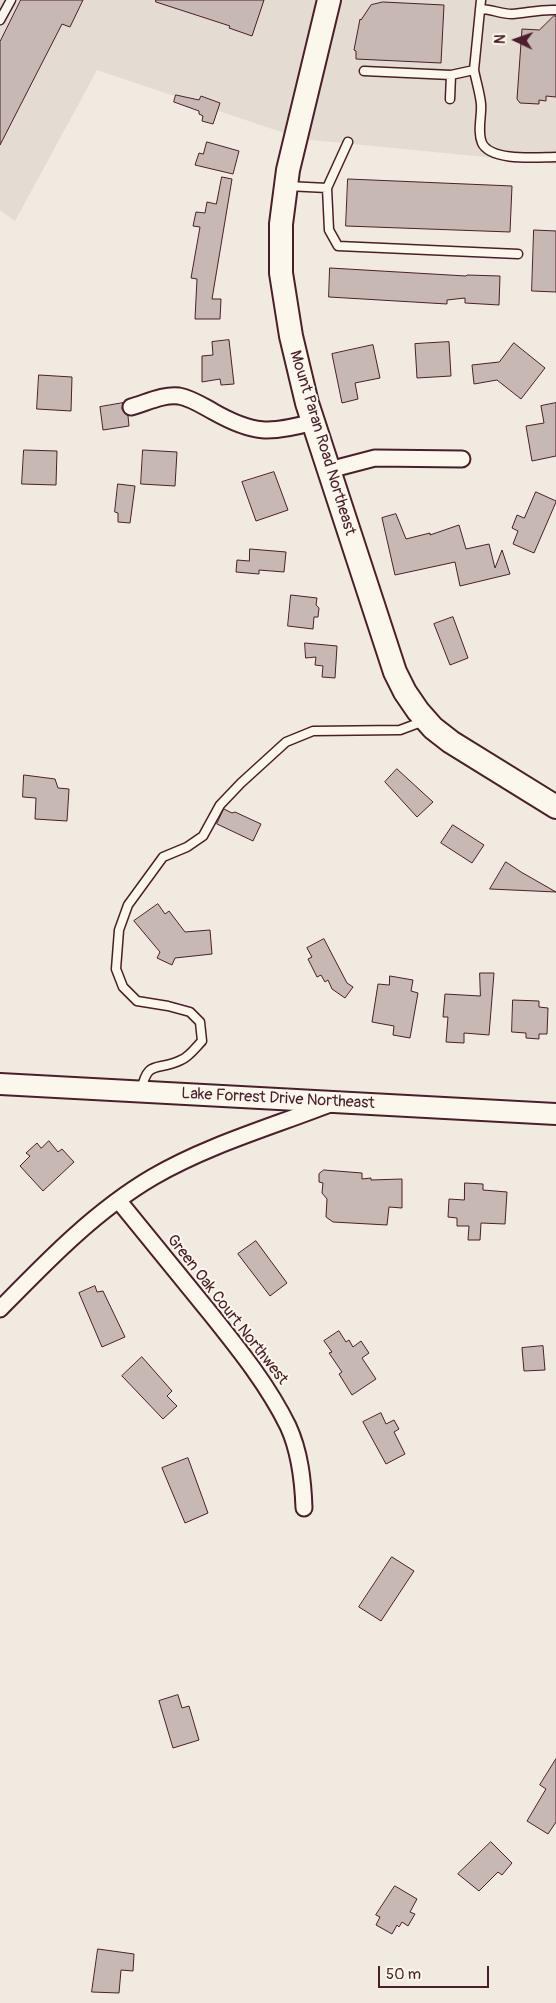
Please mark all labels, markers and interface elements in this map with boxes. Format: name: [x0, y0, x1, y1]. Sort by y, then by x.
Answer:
north arrow: [491, 15, 541, 65]
text: N: [492, 34, 509, 44]
street label: Mount Paran Road Northeast: [285, 348, 359, 538]
street label: Lake Forrest Drive Northeast: [181, 1084, 375, 1114]
street label: Green Oak Court Northwest: [162, 1231, 292, 1389]
scale bar: [381, 1956, 492, 1988]
text: 50 m: [386, 1965, 421, 1984]

